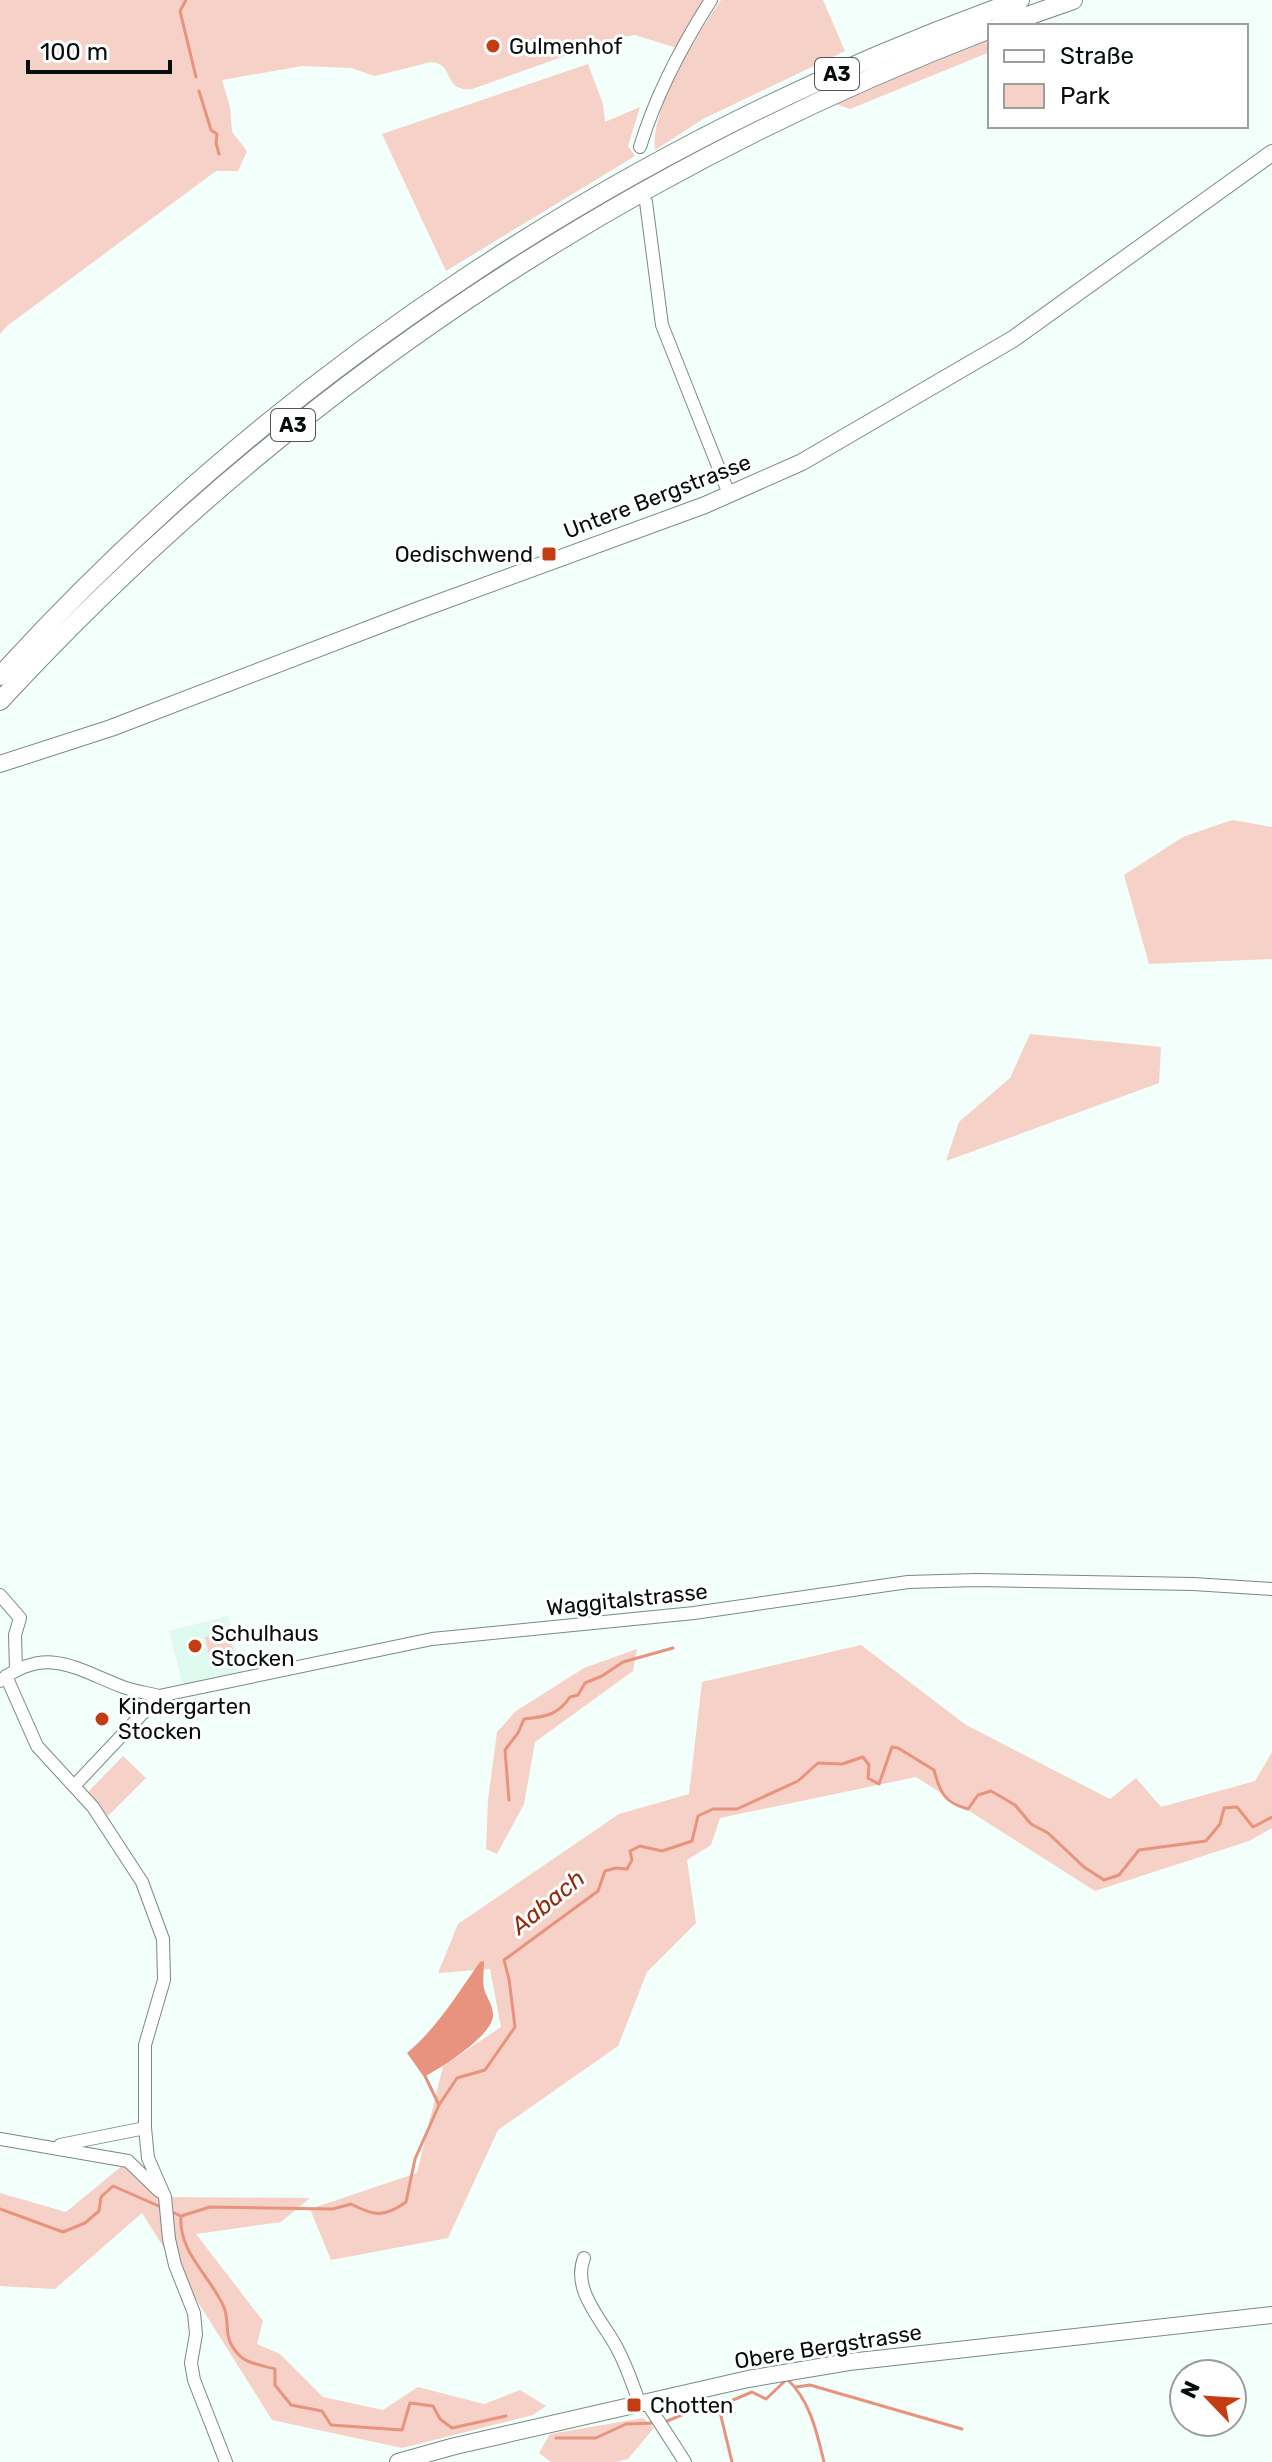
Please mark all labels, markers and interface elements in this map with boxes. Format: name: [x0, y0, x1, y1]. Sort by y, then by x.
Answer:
scale bar: [28, 24, 170, 74]
legend: [988, 24, 1248, 128]
place label: Gulmenhof: [509, 33, 623, 60]
marker: Gulmenhof: [484, 37, 502, 55]
text: 100 m: [40, 38, 108, 66]
text: Straße: [1060, 42, 1134, 70]
road number: A3: [815, 58, 859, 90]
text: Park: [1060, 82, 1111, 110]
road number: A3: [271, 409, 315, 441]
street label: Untere Bergstrasse: [560, 448, 755, 545]
place label: Oedischwend: [395, 541, 533, 568]
marker: Oedischwend: [540, 545, 558, 563]
street label: Waggitalstrasse: [545, 1578, 709, 1621]
place label: Schulhaus Stocken: [211, 1620, 319, 1672]
marker: Schulhaus Stocken: [186, 1637, 204, 1655]
place label: Kindergarten Stocken: [118, 1693, 251, 1745]
marker: Kindergarten Stocken: [93, 1710, 111, 1728]
water label: Aabach: [504, 1864, 590, 1941]
street label: Obere Bergstrasse: [732, 2318, 924, 2375]
north arrow: [1168, 2358, 1248, 2438]
text: N: [1175, 2377, 1206, 2403]
place label: Chotten: [650, 2392, 733, 2419]
marker: Chotten: [625, 2396, 643, 2414]

